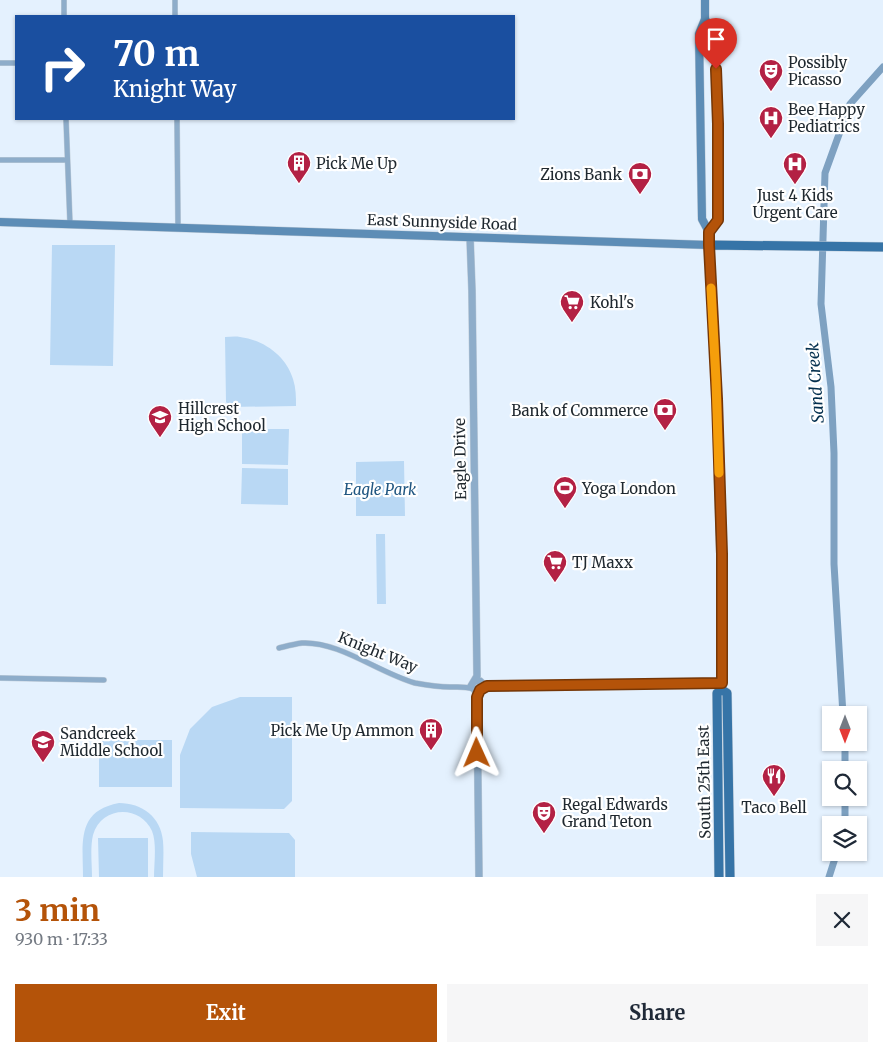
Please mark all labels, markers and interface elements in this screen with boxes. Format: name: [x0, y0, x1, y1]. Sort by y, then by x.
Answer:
pin: [695, 18, 737, 69]
icon: arrive: [702, 25, 730, 53]
text: 70 m: [113, 32, 200, 76]
icon: right: [30, 35, 95, 100]
place label: Possibly Picasso: [788, 53, 848, 89]
theatre icon: Possibly Picasso: [758, 58, 784, 92]
text: Knight Way: [113, 75, 236, 103]
place label: Bee Happy Pediatrics: [788, 100, 865, 136]
hospital icon: Bee Happy Pediatrics: [758, 105, 784, 139]
building icon: Pick Me Up: [286, 150, 312, 184]
hospital icon: Just 4 Kids Urgent Care: [782, 151, 808, 185]
place label: Pick Me Up: [316, 154, 397, 173]
bank icon: Zions Bank: [627, 161, 653, 195]
place label: Zions Bank: [540, 165, 622, 184]
place label: Just 4 Kids Urgent Care: [752, 186, 838, 222]
street label: East Sunnyside Road: [367, 210, 517, 234]
supermarket icon: Kohl's: [559, 289, 585, 323]
place label: Kohl's: [590, 293, 634, 312]
water label: Sand Creek: [802, 342, 828, 424]
bank icon: Bank of Commerce: [652, 397, 678, 431]
place label: Hillcrest High School: [178, 399, 266, 435]
place label: Bank of Commerce: [511, 401, 648, 420]
school or university icon: Hillcrest High School: [147, 404, 173, 438]
street label: Eagle Drive: [450, 418, 470, 500]
sports icon: Yoga London: [552, 475, 578, 509]
place label: Yoga London: [581, 479, 676, 498]
park label: Eagle Park: [344, 480, 417, 499]
supermarket icon: TJ Maxx: [542, 549, 568, 583]
place label: TJ Maxx: [572, 553, 633, 572]
street label: Knight Way: [335, 627, 421, 677]
north arrow: [822, 706, 868, 751]
map controls: [822, 706, 867, 861]
building icon: Pick Me Up Ammon: [418, 717, 444, 751]
place label: Pick Me Up Ammon: [270, 721, 414, 740]
place label: Sandcreek Middle School: [60, 724, 163, 760]
street label: South 25th East: [694, 725, 714, 839]
position arrow: [450, 726, 502, 778]
school or university icon: Sandcreek Middle School: [30, 729, 56, 763]
button: search: [822, 761, 867, 806]
restaurant icon: Taco Bell: [761, 763, 787, 797]
place label: Regal Edwards Grand Teton: [562, 795, 668, 831]
place label: Taco Bell: [741, 798, 807, 817]
theatre icon: Regal Edwards Grand Teton: [531, 800, 557, 834]
button: layers: [822, 816, 867, 861]
text: 3 min: [15, 891, 100, 929]
button: close: [816, 894, 868, 946]
text: 930 m · 17:33: [15, 929, 108, 949]
button: Exit: [15, 984, 437, 1042]
button: Share: [447, 984, 868, 1042]

